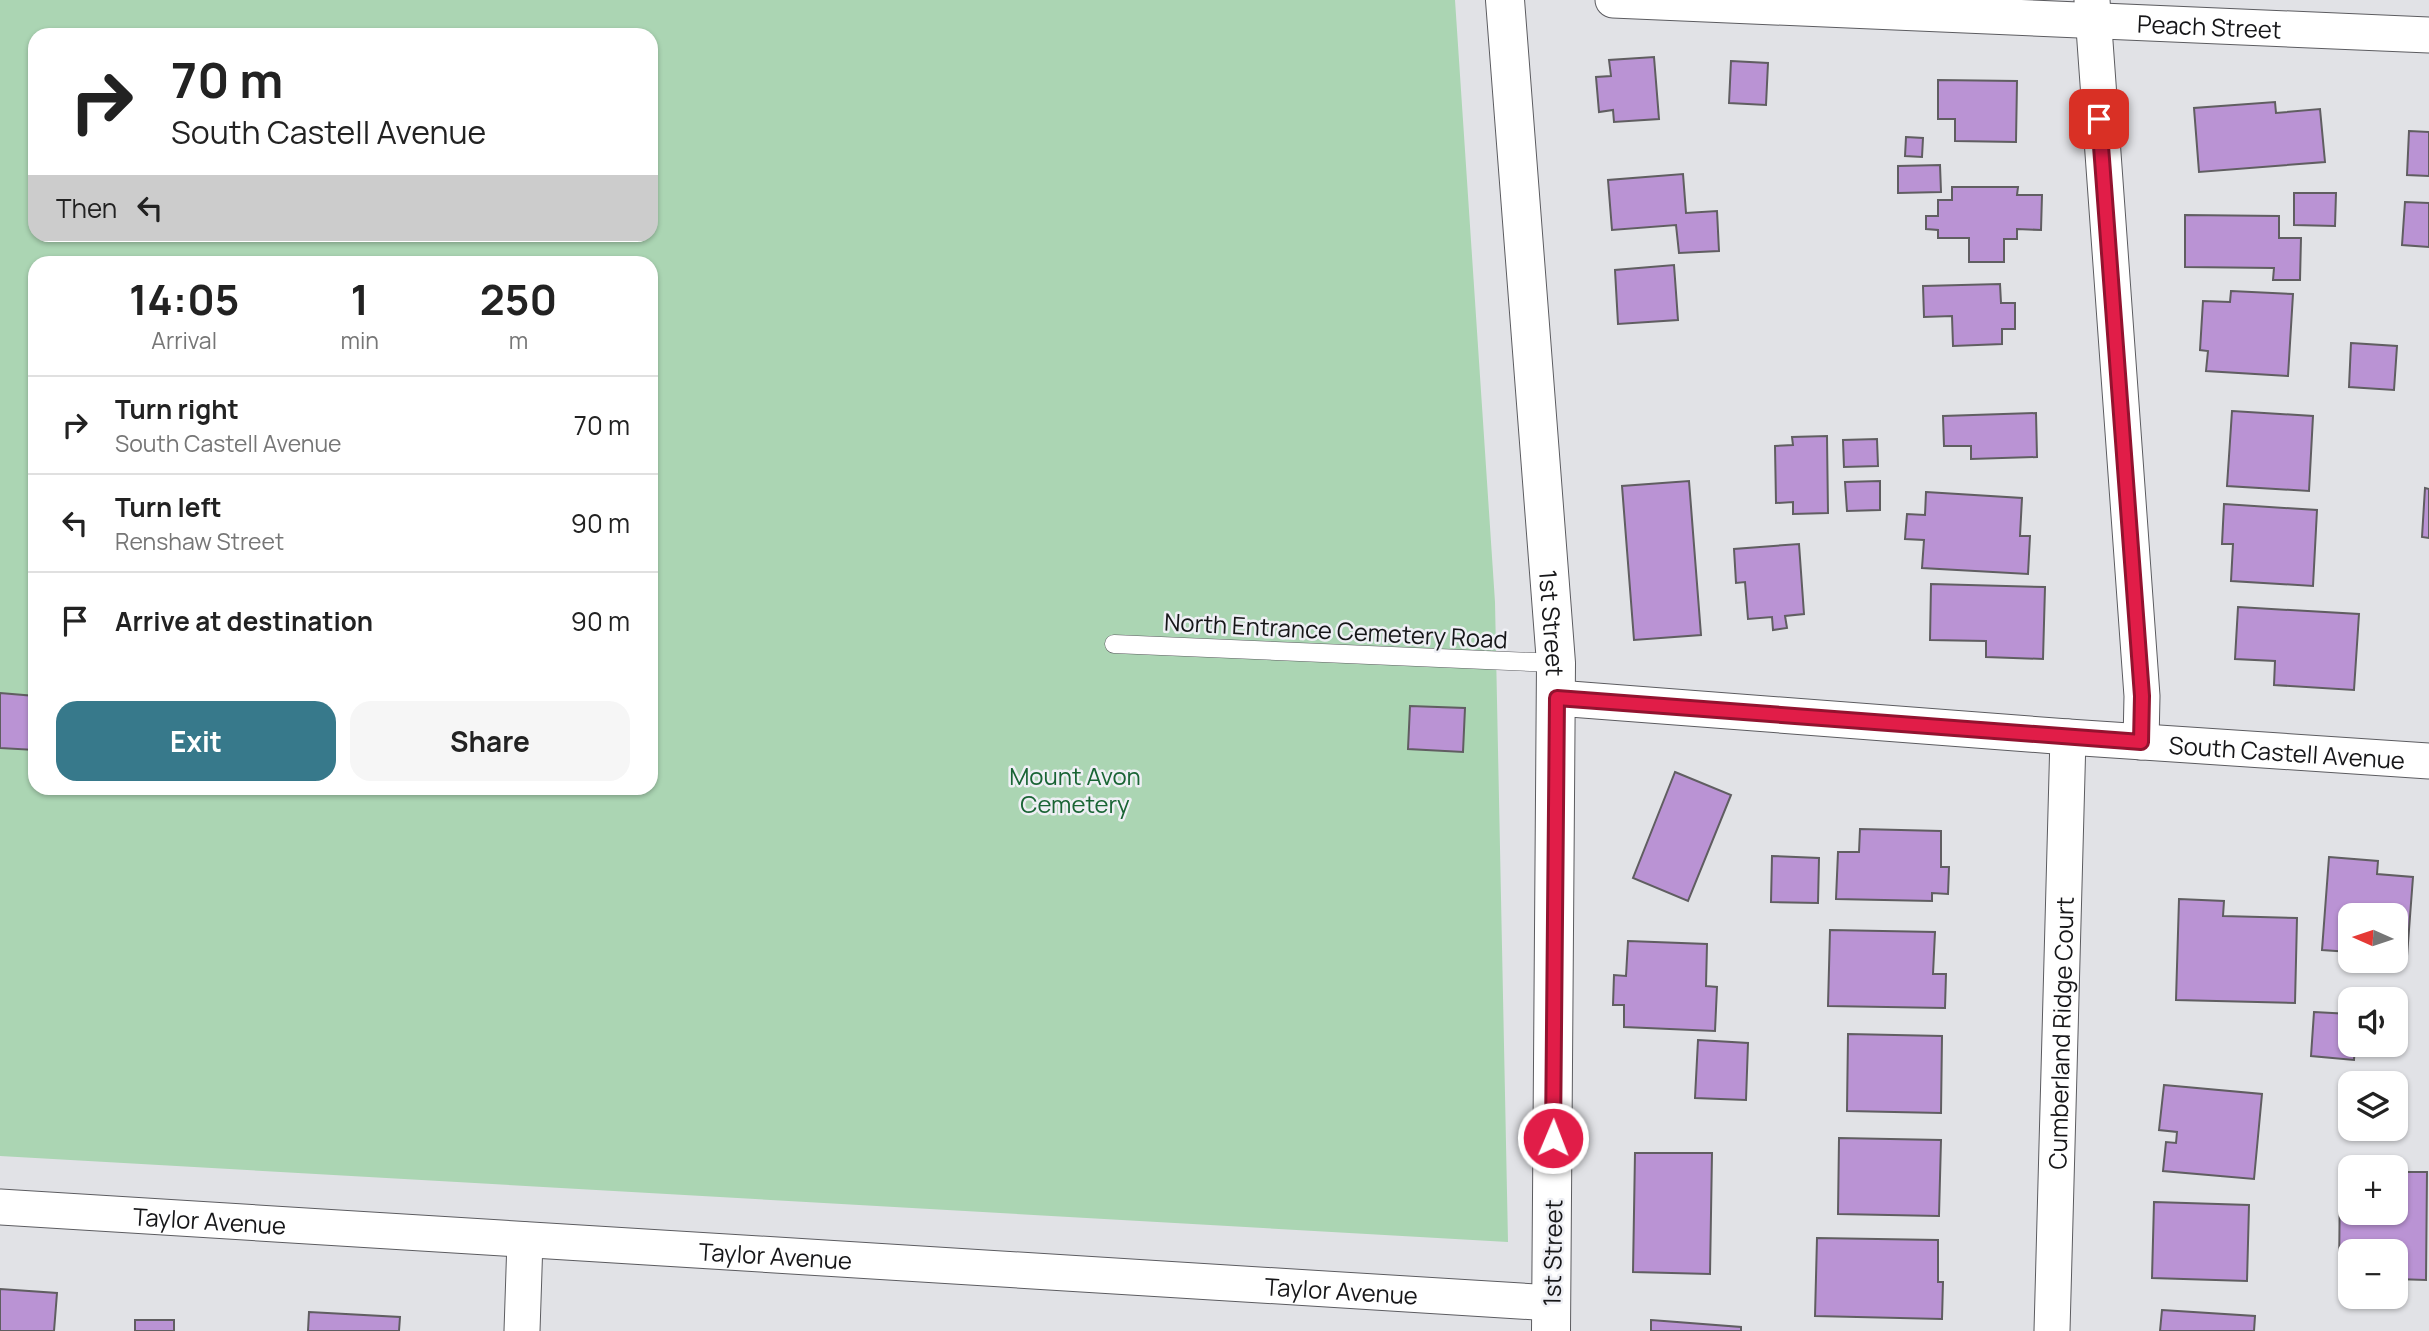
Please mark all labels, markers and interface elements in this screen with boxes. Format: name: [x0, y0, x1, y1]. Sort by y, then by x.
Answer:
street label: Peach Street: [2137, 6, 2282, 45]
text: 70 m: [171, 46, 283, 113]
icon: right: [56, 56, 147, 147]
pin: [2069, 89, 2129, 149]
icon: arrive: [2080, 100, 2118, 138]
text: South Castell Avenue: [171, 110, 486, 154]
icon: left: [131, 189, 169, 227]
text: Then: [56, 190, 117, 226]
text: 14:05: [129, 270, 239, 328]
text: 1: [350, 270, 369, 328]
text: 250: [480, 270, 557, 328]
text: Arrival: [151, 324, 217, 356]
text: min: [340, 324, 379, 356]
text: m: [509, 324, 528, 356]
text: Turn right: [115, 391, 239, 427]
icon: right: [56, 406, 94, 444]
text: 70 m: [574, 407, 630, 443]
text: South Castell Avenue: [115, 427, 342, 459]
text: Turn left: [115, 489, 222, 525]
icon: left: [56, 504, 94, 542]
text: 90 m: [571, 505, 630, 541]
text: Renshaw Street: [115, 525, 284, 557]
street label: 1st Street: [1532, 569, 1573, 677]
icon: arrive: [56, 602, 94, 640]
text: Arrive at destination: [115, 603, 373, 639]
text: 90 m: [571, 603, 630, 639]
street label: North Entrance Cemetery Road: [1163, 605, 1509, 655]
button: Exit: [56, 701, 336, 781]
button: Share: [350, 701, 630, 781]
street label: South Castell Avenue: [2168, 727, 2406, 776]
park label: Mount Avon Cemetery: [1009, 759, 1141, 820]
street label: Cumberland Ridge Court: [2040, 896, 2080, 1170]
north arrow: [2338, 903, 2408, 973]
map controls: [2338, 903, 2408, 1309]
button: sound: [2338, 987, 2408, 1057]
button: layers: [2338, 1071, 2408, 1141]
position arrow: [1516, 1101, 1590, 1175]
button: +: [2338, 1155, 2408, 1225]
street label: Taylor Avenue: [132, 1199, 287, 1241]
street label: 1st Street: [1535, 1199, 1569, 1307]
street label: Taylor Avenue: [698, 1234, 853, 1276]
button: −: [2338, 1239, 2408, 1309]
street label: Taylor Avenue: [1264, 1269, 1419, 1311]

